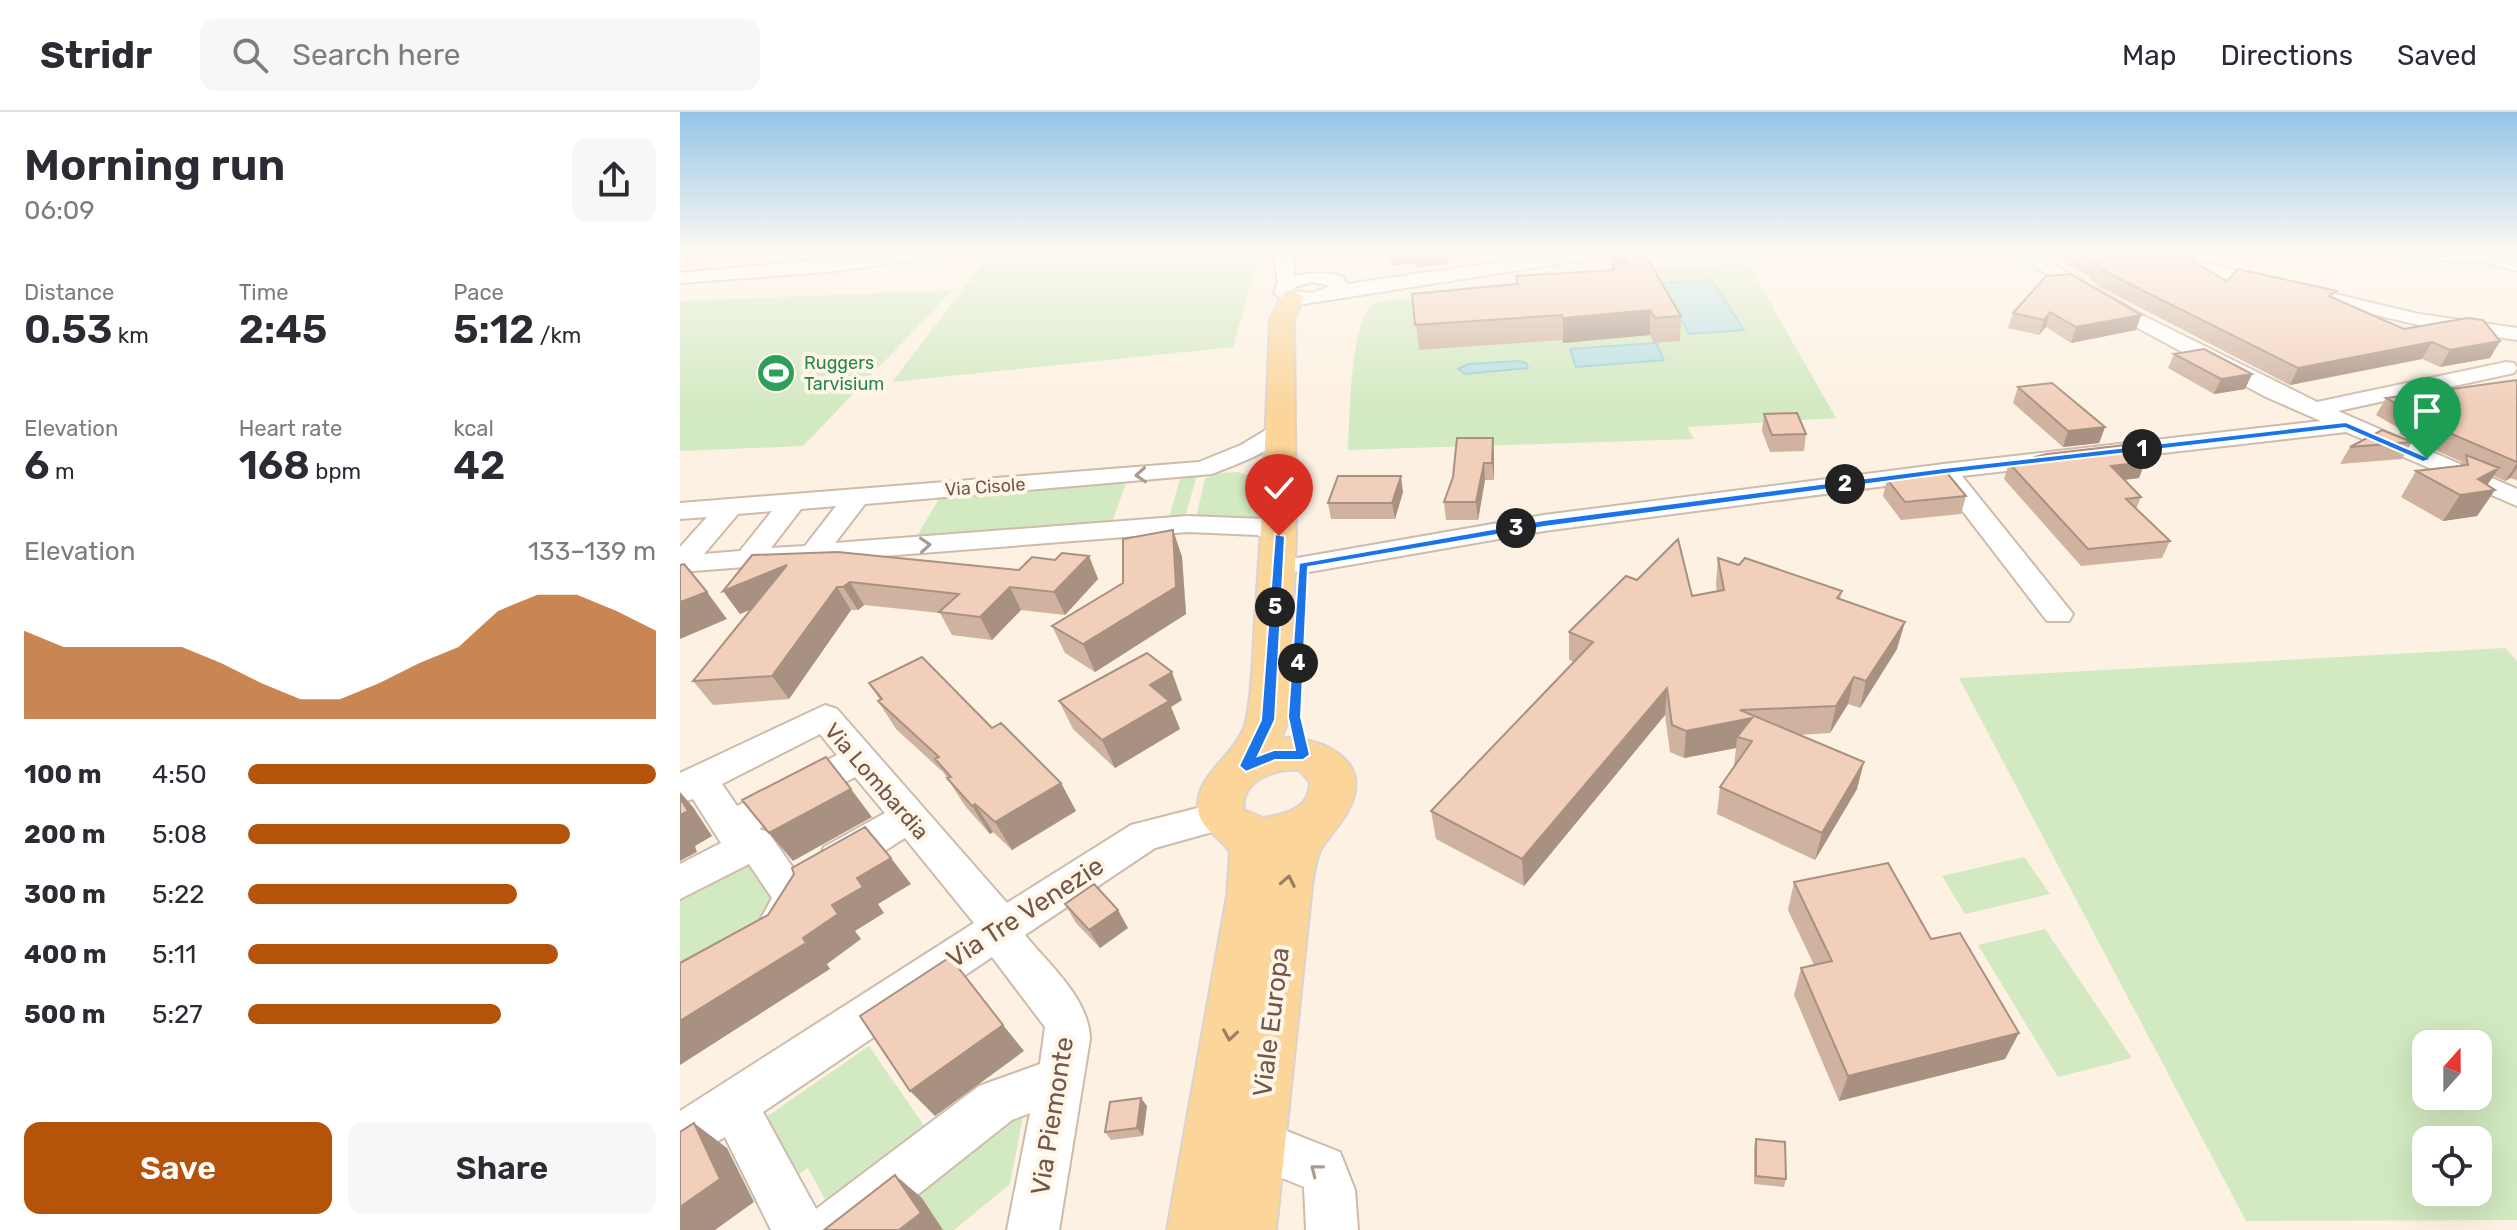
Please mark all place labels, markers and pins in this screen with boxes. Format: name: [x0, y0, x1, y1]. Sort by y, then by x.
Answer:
sports icon: Ruggers Tarvisium: [755, 352, 797, 394]
place label: Ruggers Tarvisium: [804, 352, 884, 395]
pin: [2393, 377, 2461, 459]
pin: 1: [2122, 429, 2162, 469]
pin: [1245, 454, 1313, 536]
pin: 2: [1825, 464, 1865, 504]
pin: 3: [1496, 508, 1536, 548]
pin: 5: [1255, 587, 1295, 627]
pin: 4: [1278, 643, 1318, 683]

